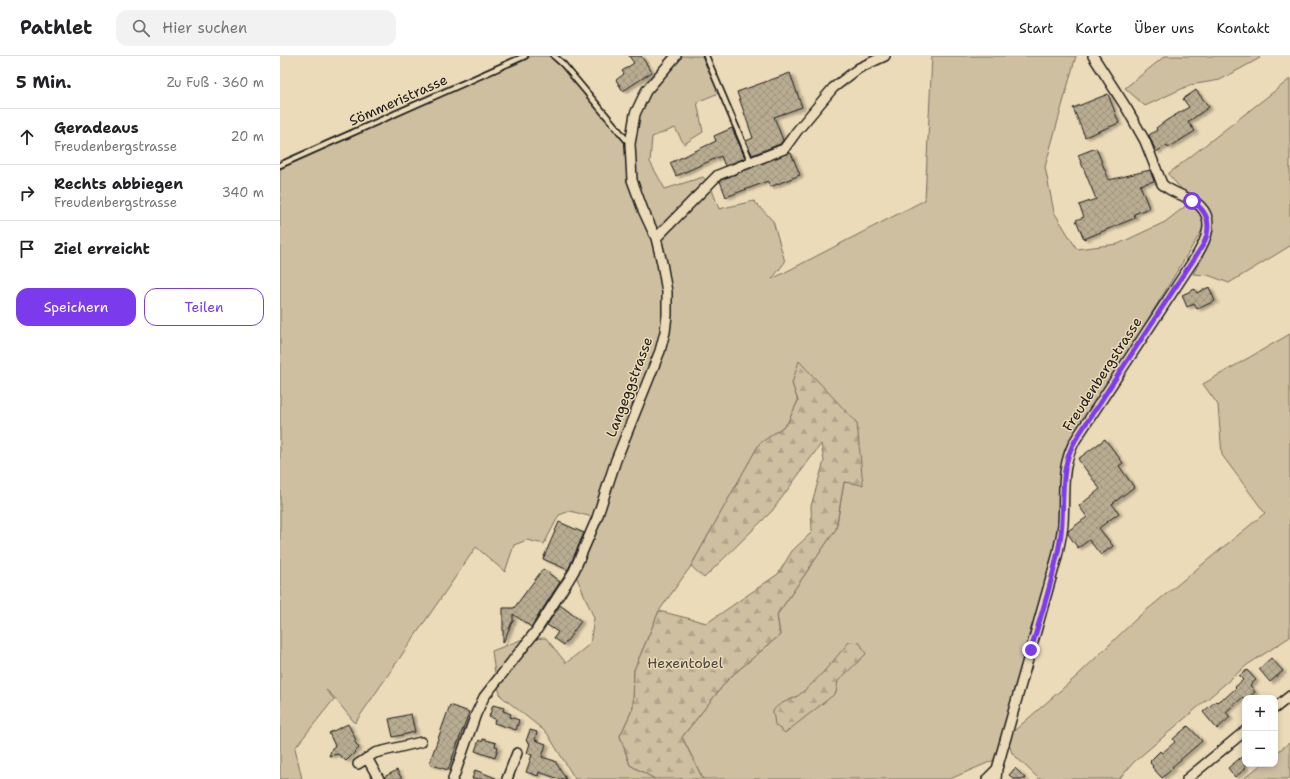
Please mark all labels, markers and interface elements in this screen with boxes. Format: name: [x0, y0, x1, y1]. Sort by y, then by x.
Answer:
search box: [116, 10, 396, 46]
text: Pathlet: [20, 15, 92, 40]
icon: search: [130, 17, 152, 39]
text: Hier suchen: [162, 18, 247, 38]
text: Start: [1019, 19, 1053, 37]
text: Karte: [1075, 19, 1112, 37]
text: Über uns: [1134, 19, 1194, 37]
text: Kontakt: [1216, 19, 1270, 37]
street label: Sömmeristrasse: [346, 70, 450, 130]
text: 5 Min.: [16, 71, 71, 93]
text: Zu Fuß · 360 m: [167, 74, 264, 91]
text: Geradeaus: [54, 118, 139, 138]
icon: ahead: [16, 126, 38, 148]
text: 20 m: [231, 128, 264, 145]
text: Freudenbergstrasse: [54, 138, 177, 155]
text: Rechts abbiegen: [54, 174, 183, 194]
icon: right: [16, 182, 38, 204]
text: 340 m: [222, 184, 264, 201]
route start: [1183, 192, 1201, 210]
text: Freudenbergstrasse: [54, 194, 177, 211]
icon: arrive: [16, 238, 38, 260]
text: Ziel erreicht: [54, 239, 150, 259]
button: Speichern: [16, 288, 136, 326]
button: Teilen: [144, 288, 264, 326]
street label: Freudenbergstrasse: [1058, 313, 1146, 434]
street label: Langeggstrasse: [602, 334, 656, 440]
route end: [1022, 641, 1040, 659]
park label: Hexentobel: [647, 654, 724, 672]
map controls: [1242, 695, 1278, 767]
button: +: [1242, 695, 1278, 731]
button: −: [1242, 731, 1278, 767]

